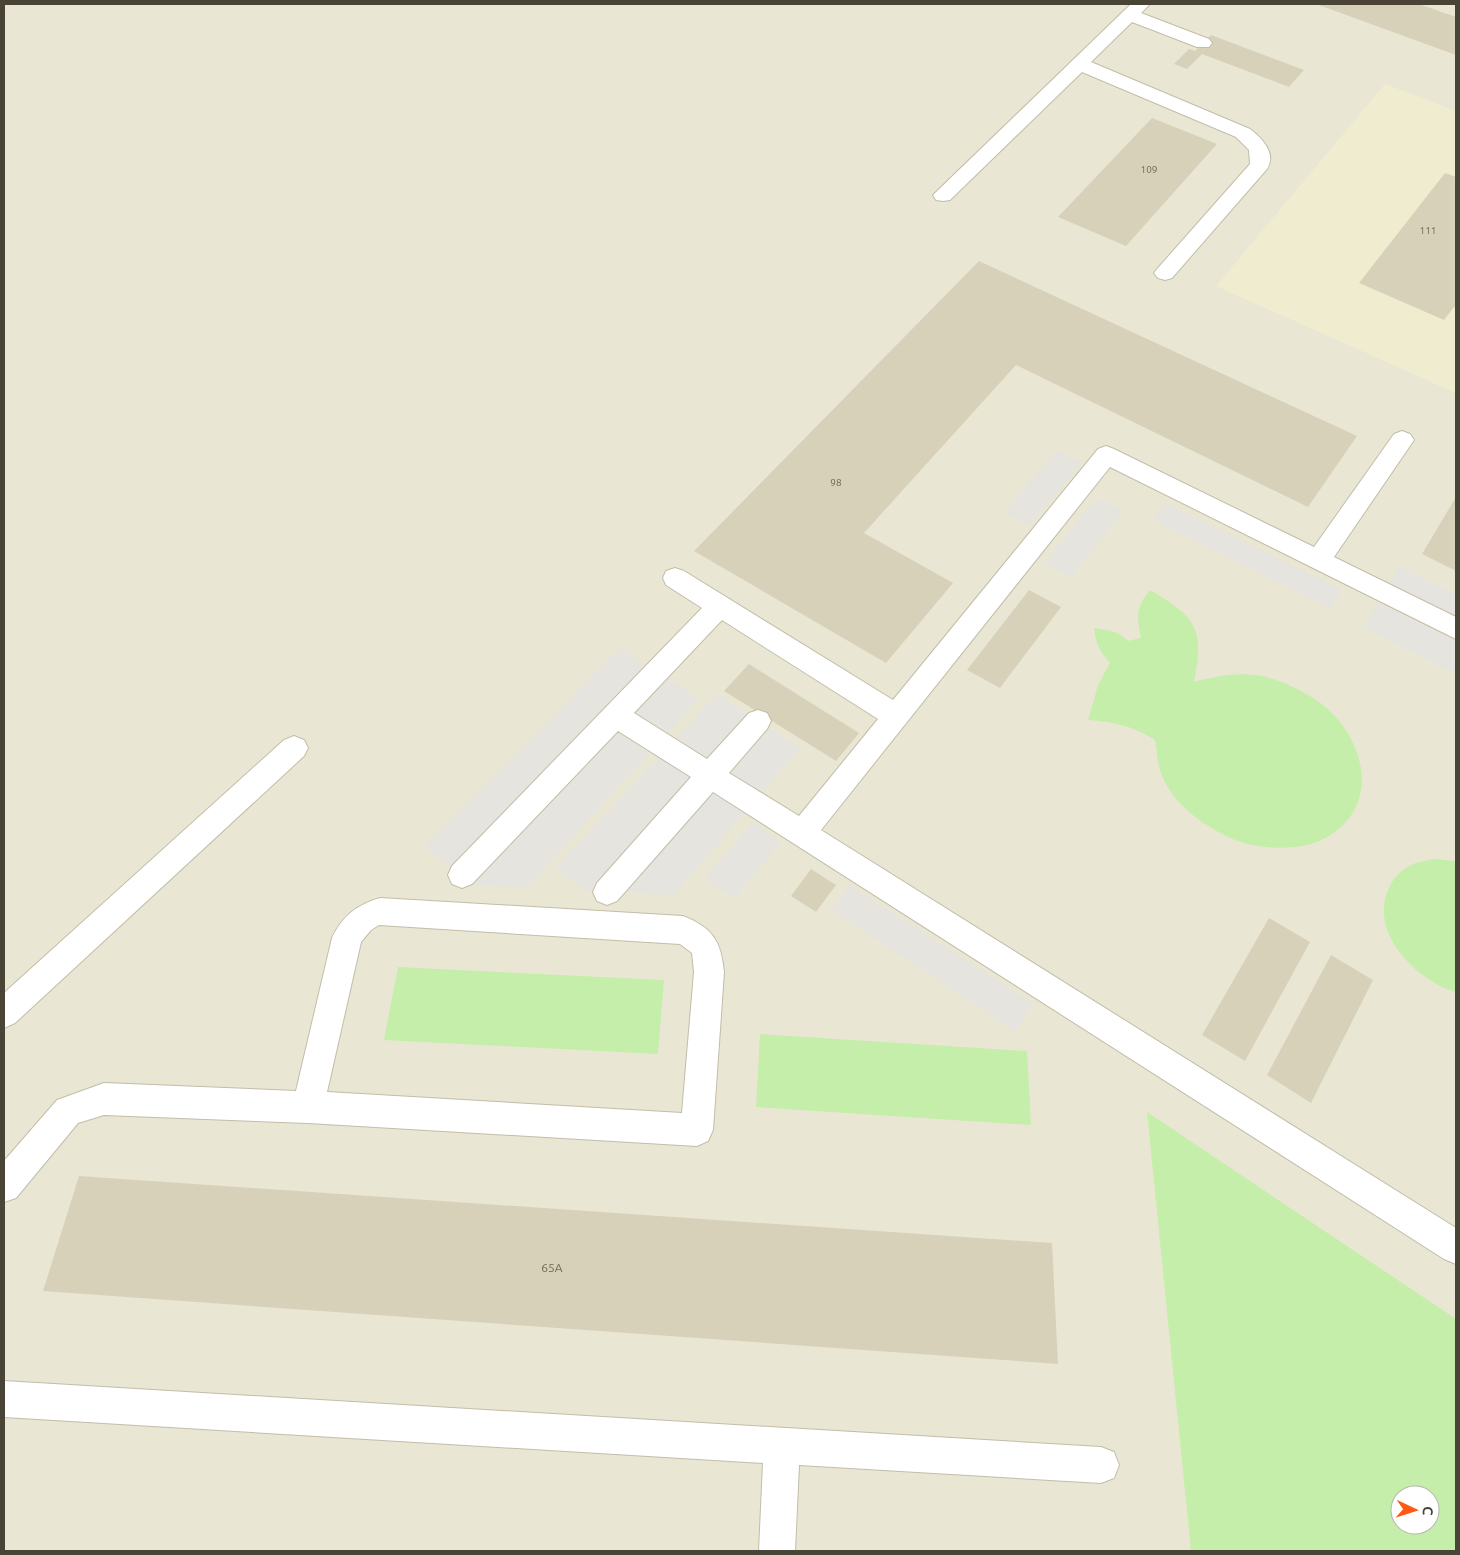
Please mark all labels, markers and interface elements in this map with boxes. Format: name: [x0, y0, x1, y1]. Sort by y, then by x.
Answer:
house number: 109: [1141, 164, 1157, 175]
house number: 111: [1420, 225, 1436, 236]
house number: 98: [830, 477, 842, 488]
house number: 65А: [541, 1261, 563, 1274]
north arrow: [1390, 1485, 1440, 1535]
text: С: [1420, 1506, 1436, 1516]

